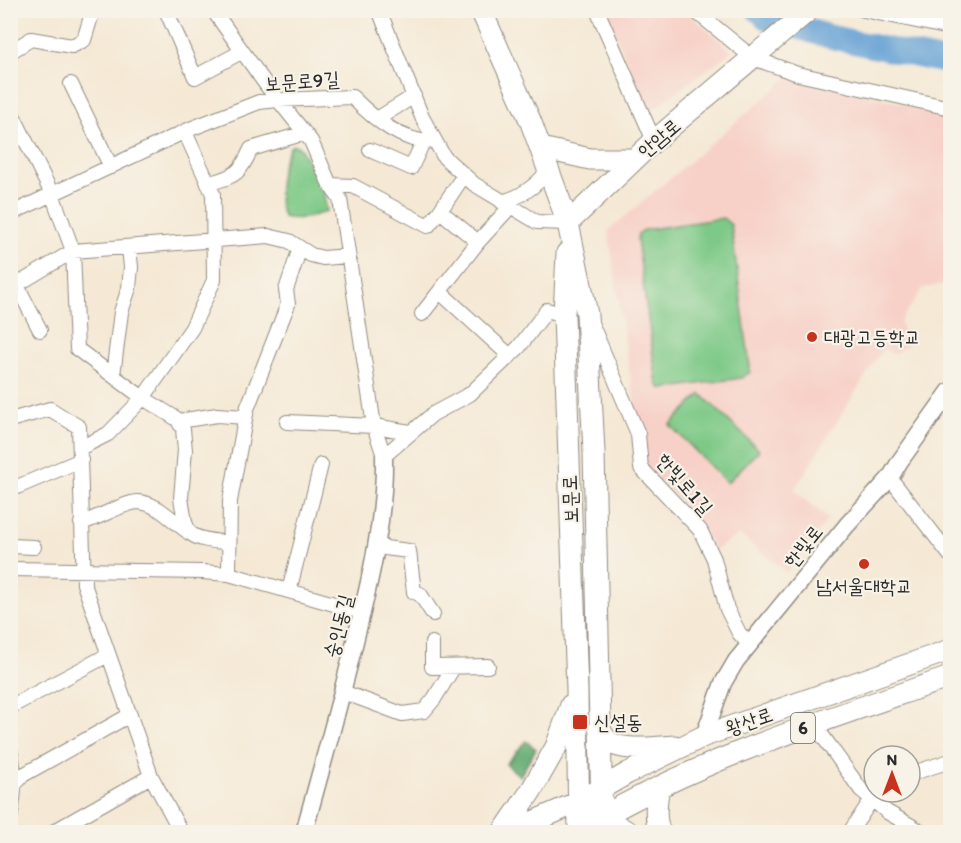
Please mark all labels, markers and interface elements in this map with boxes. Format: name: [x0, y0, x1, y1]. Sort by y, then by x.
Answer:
street label: 보문로9길: [264, 66, 340, 96]
street label: 안암로: [633, 113, 685, 163]
place label: 대광고등학교: [824, 325, 921, 349]
marker: 대광고등학교: [805, 330, 819, 344]
street label: 한빛로1길: [652, 448, 718, 520]
street label: 보문로: [557, 474, 583, 524]
street label: 한빛로: [778, 520, 828, 572]
marker: 남서울대학교: [857, 557, 871, 571]
place label: 남서울대학교: [816, 574, 912, 598]
street label: 숭인동길: [319, 592, 357, 660]
street label: 왕산로: [722, 702, 776, 740]
place label: 신설동: [594, 710, 642, 734]
marker: 신설동: [571, 713, 589, 731]
road number: 6: [791, 713, 815, 743]
north arrow: [862, 744, 922, 804]
text: N: [887, 750, 897, 769]

